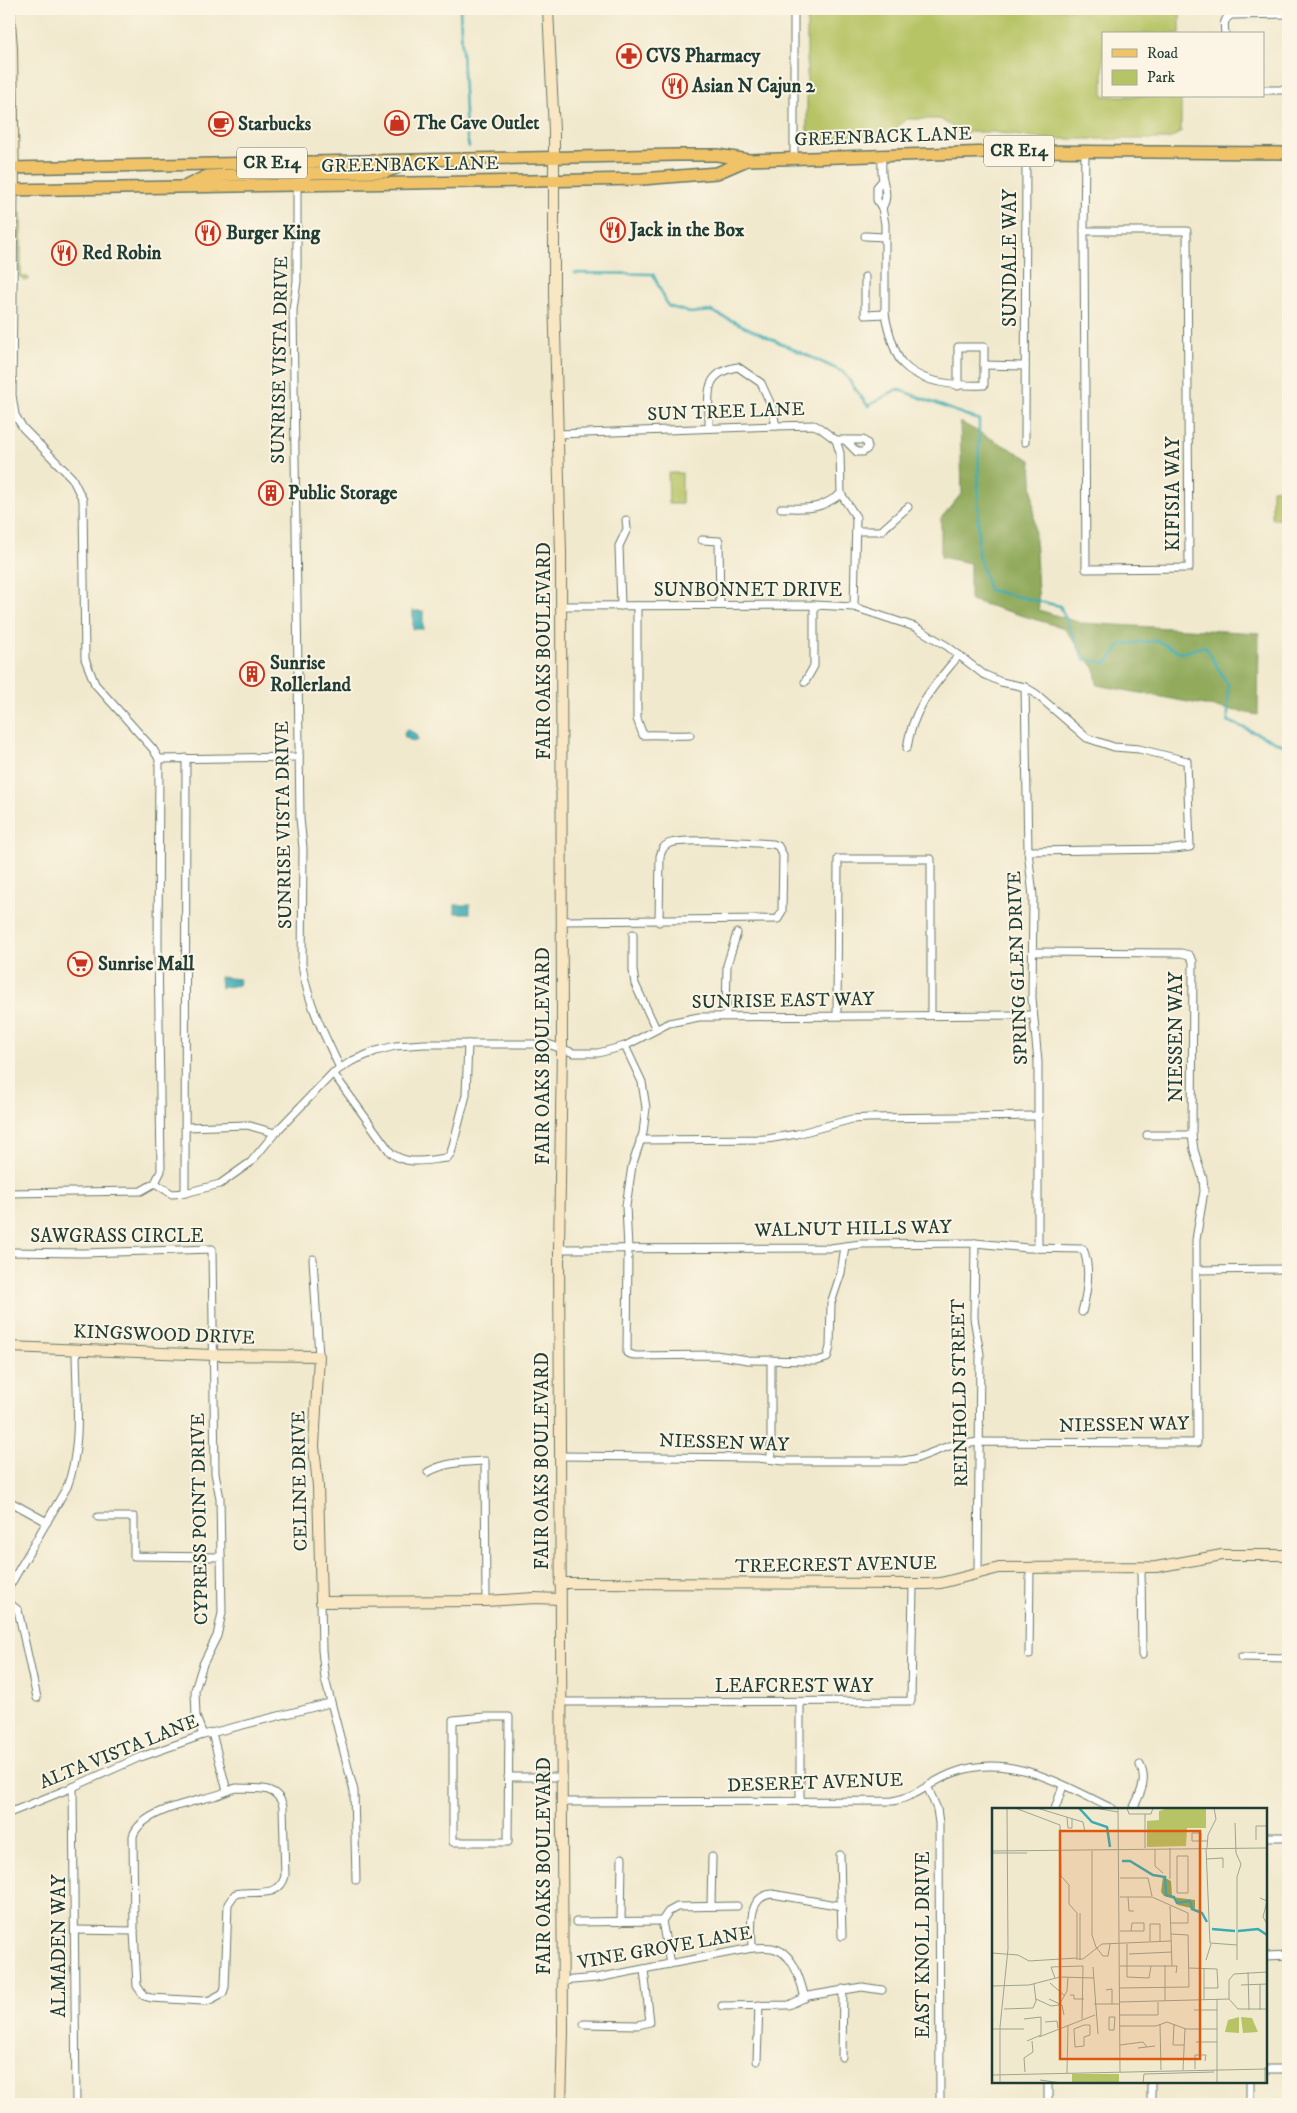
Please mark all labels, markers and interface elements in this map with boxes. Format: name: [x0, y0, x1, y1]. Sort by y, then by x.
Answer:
legend: [1102, 32, 1264, 98]
pharmacy icon: CVS Pharmacy: [616, 43, 642, 69]
text: Road: [1147, 44, 1179, 63]
place label: CVS Pharmacy: [646, 45, 761, 68]
text: Park: [1147, 68, 1176, 87]
restaurant icon: Asian N Cajun 2: [662, 73, 688, 99]
place label: Asian N Cajun 2: [691, 75, 816, 99]
shop icon: The Cave Outlet: [384, 110, 410, 136]
cafe icon: Starbucks: [208, 111, 234, 137]
place label: The Cave Outlet: [413, 112, 540, 135]
place label: Starbucks: [238, 113, 312, 136]
street label: GREENBACK LANE: [794, 122, 972, 152]
road number: CR E14: [984, 136, 1054, 166]
road number: CR E14: [237, 148, 307, 178]
street label: GREENBACK LANE: [321, 152, 499, 178]
street label: SUNDALE WAY: [999, 188, 1022, 327]
restaurant icon: Jack in the Box: [600, 217, 626, 243]
place label: Jack in the Box: [628, 219, 745, 242]
restaurant icon: Burger King: [195, 220, 221, 246]
place label: Burger King: [226, 222, 321, 245]
restaurant icon: Red Robin: [51, 240, 77, 266]
place label: Red Robin: [82, 242, 163, 265]
street label: SUNRISE VISTA DRIVE: [267, 256, 293, 464]
street label: SUN TREE LANE: [647, 398, 805, 426]
street label: KIFISIA WAY: [1162, 435, 1185, 552]
building icon: Public Storage: [258, 480, 284, 506]
place label: Public Storage: [288, 482, 397, 505]
street label: FAIR OAKS BOULEVARD: [533, 542, 556, 760]
street label: SUNBONNET DRIVE: [654, 579, 842, 602]
place label: Sunrise Rollerland: [270, 652, 352, 697]
building icon: Sunrise Rollerland: [239, 661, 265, 687]
street label: SUNRISE VISTA DRIVE: [271, 721, 297, 929]
street label: SPRING GLEN DRIVE: [1003, 871, 1033, 1065]
street label: FAIR OAKS BOULEVARD: [532, 947, 555, 1165]
supermarket icon: Sunrise Mall: [67, 951, 93, 977]
place label: Sunrise Mall: [98, 953, 194, 976]
street label: NIESSEN WAY: [1165, 971, 1188, 1102]
street label: SUNRISE EAST WAY: [691, 988, 876, 1014]
street label: WALNUT HILLS WAY: [753, 1216, 953, 1242]
street label: SAWGRASS CIRCLE: [30, 1225, 204, 1248]
street label: REINHOLD STREET: [947, 1298, 973, 1488]
street label: KINGSWOOD DRIVE: [73, 1320, 255, 1350]
street label: FAIR OAKS BOULEVARD: [531, 1352, 554, 1570]
street label: CELINE DRIVE: [287, 1410, 313, 1552]
street label: NIESSEN WAY: [1059, 1412, 1190, 1438]
street label: CYPRESS POINT DRIVE: [187, 1413, 213, 1625]
street label: NIESSEN WAY: [658, 1429, 791, 1457]
street label: TREECREST AVENUE: [735, 1552, 937, 1578]
street label: LEAFCREST WAY: [715, 1675, 874, 1698]
street label: ALTA VISTA LANE: [36, 1710, 202, 1794]
street label: FAIR OAKS BOULEVARD: [533, 1757, 556, 1975]
street label: DESERET AVENUE: [727, 1768, 903, 1798]
inset map: [992, 1808, 1267, 2083]
street label: EAST KNOLL DRIVE: [912, 1851, 935, 2039]
street label: ALMADEN WAY: [48, 1874, 71, 2017]
street label: VINE GROVE LANE: [575, 1921, 754, 1975]

